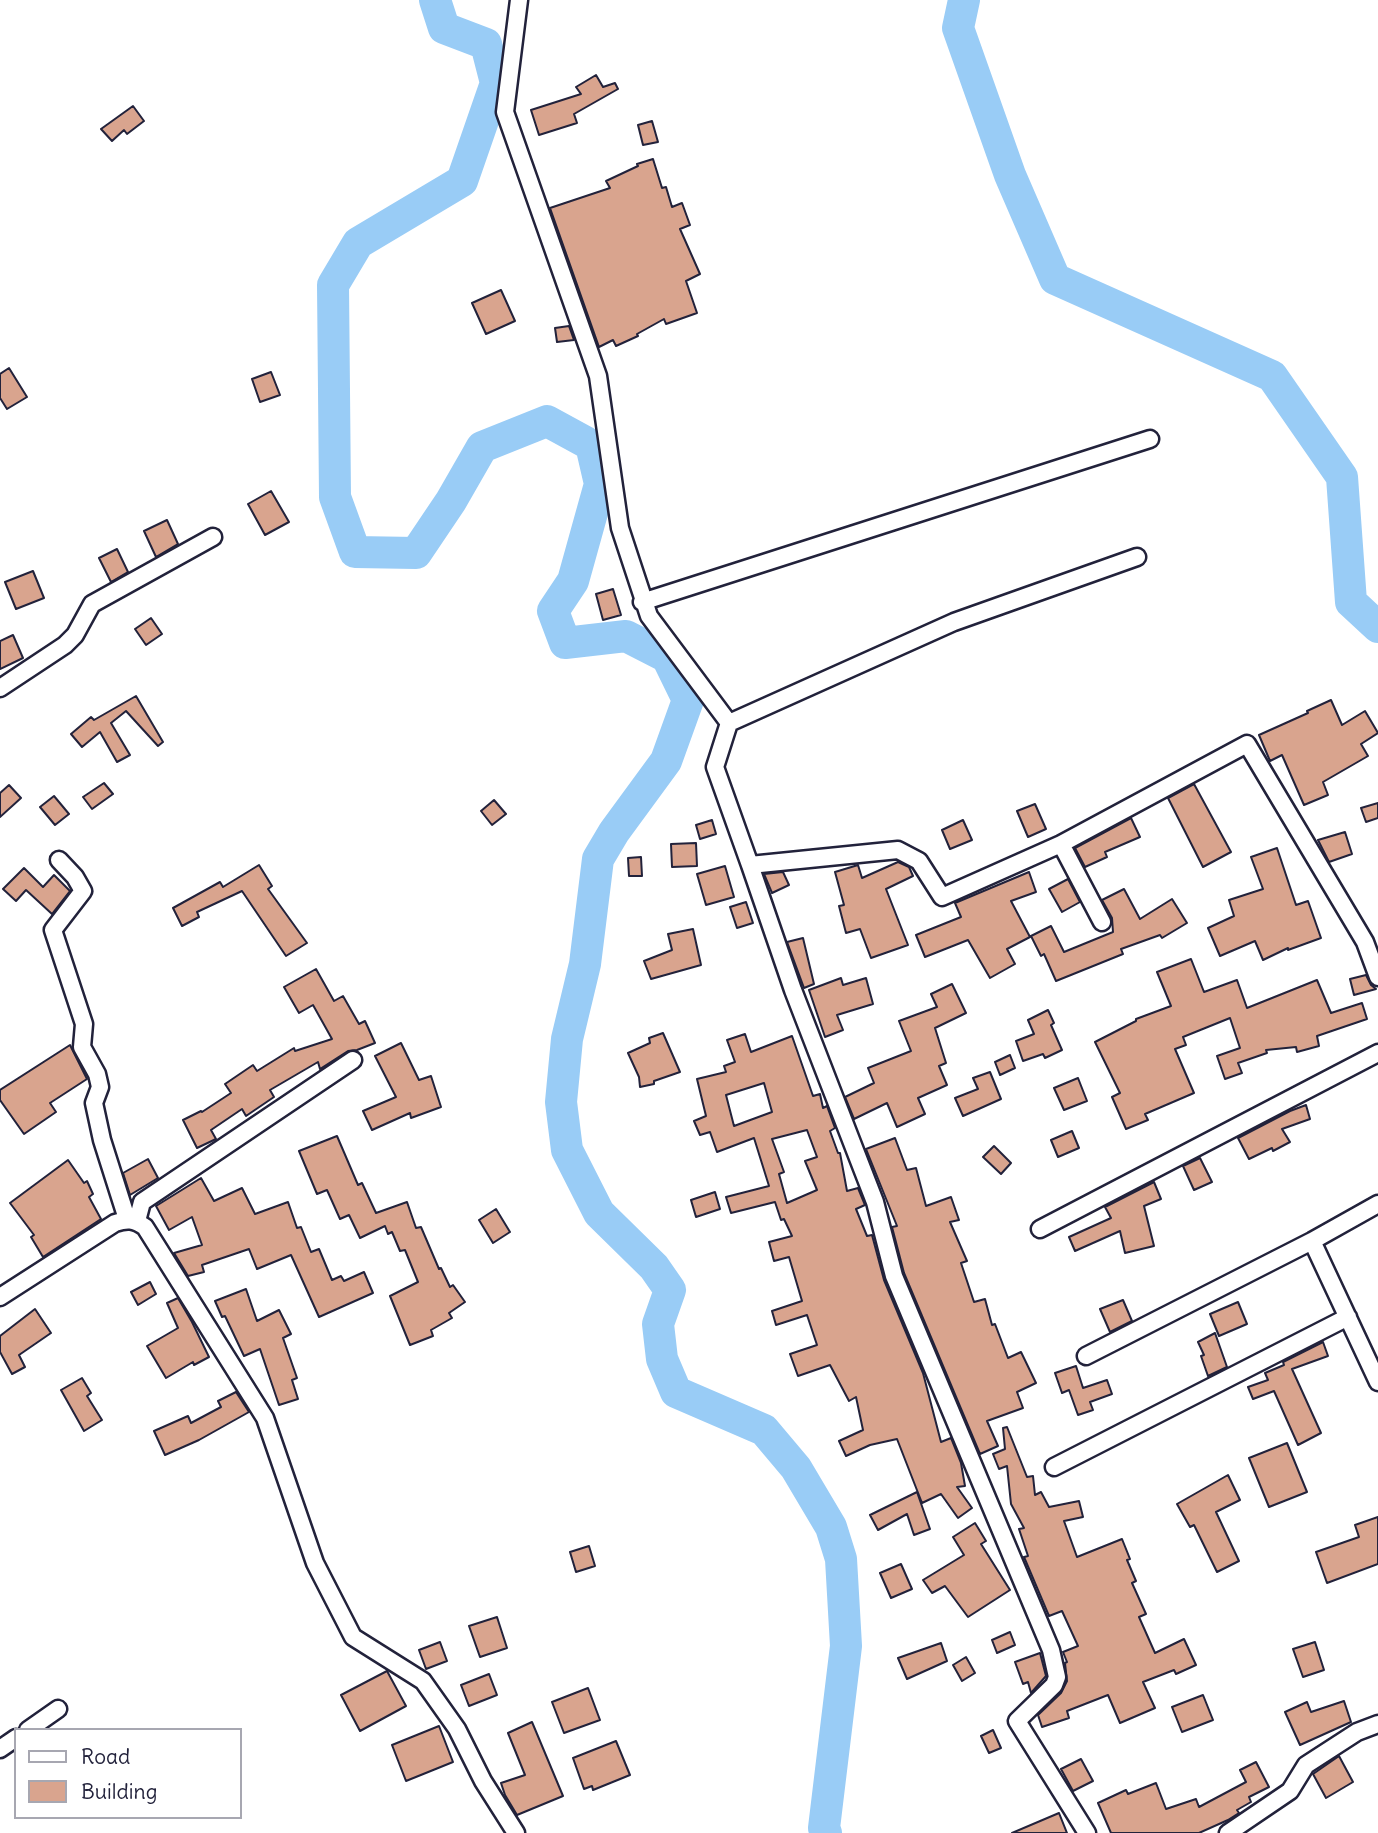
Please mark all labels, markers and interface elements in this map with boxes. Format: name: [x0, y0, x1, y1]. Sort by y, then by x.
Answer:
legend: [14, 1728, 242, 1819]
text: Road: [81, 1743, 130, 1770]
text: Building: [81, 1778, 157, 1805]

